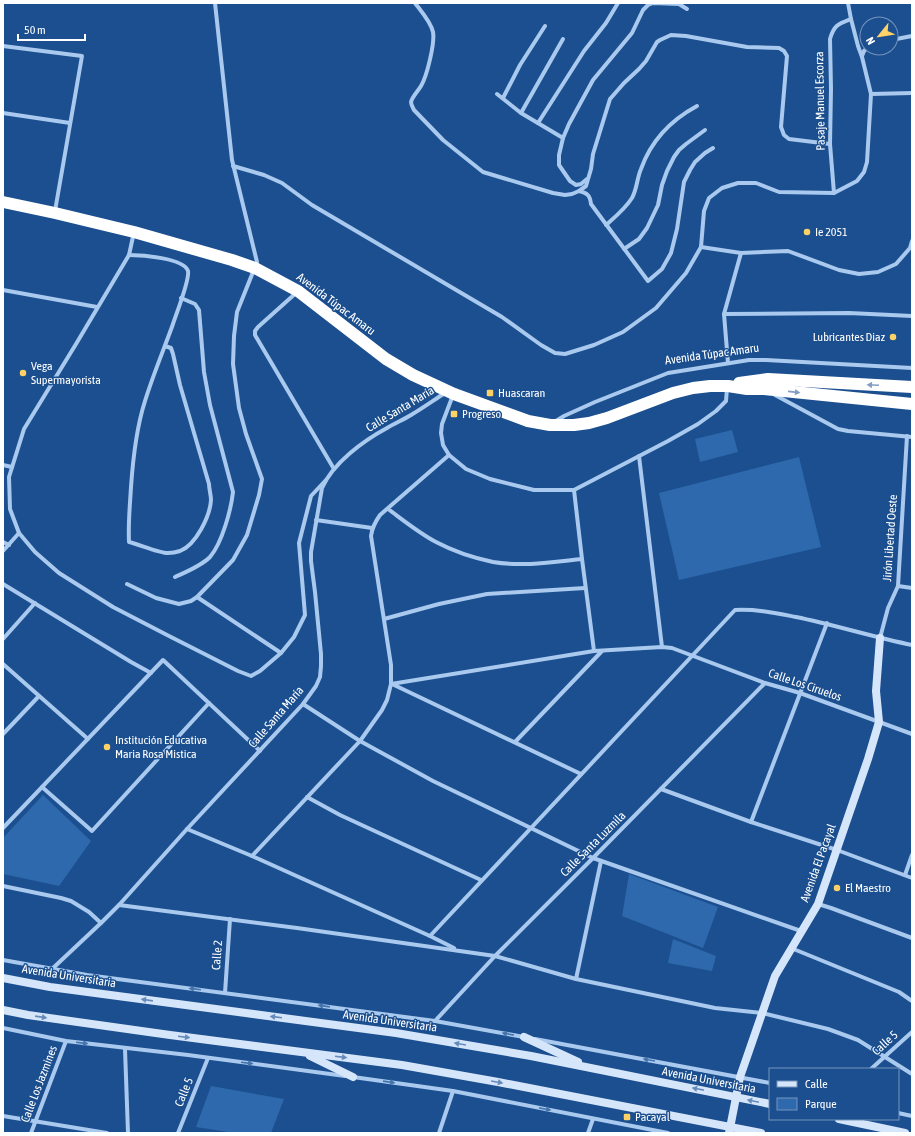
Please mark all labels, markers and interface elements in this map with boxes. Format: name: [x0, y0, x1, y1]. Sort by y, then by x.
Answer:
scale bar: [18, 16, 85, 42]
north arrow: [859, 16, 899, 56]
text: 50 m: [24, 23, 46, 37]
text: N: [864, 35, 877, 47]
street label: Pasaje Manuel Escorza: [812, 51, 828, 151]
place label: Ie 2051: [815, 225, 848, 239]
marker: Ie 2051: [802, 227, 812, 237]
street label: Avenida Túpac Amaru: [294, 270, 378, 338]
place label: Lubricantes Diaz: [813, 330, 886, 344]
marker: Lubricantes Diaz: [888, 332, 898, 342]
street label: Avenida Túpac Amaru: [664, 340, 760, 368]
place label: Vega Supermayorista: [31, 359, 101, 387]
marker: Vega Supermayorista: [18, 368, 28, 378]
one-way arrow: [867, 381, 879, 388]
street label: Calle Santa María: [363, 383, 437, 435]
place label: Huascaran: [498, 386, 545, 400]
marker: Huascaran: [485, 388, 495, 398]
one-way arrow: [788, 389, 800, 395]
place label: Progreso: [462, 407, 501, 421]
marker: Progreso: [449, 409, 459, 419]
street label: Jirón Libertad Oeste: [880, 494, 900, 582]
street label: Calle Los Ciruelos: [767, 666, 843, 704]
street label: Calle Santa María: [245, 683, 307, 751]
place label: Institución Educativa Maria Rosa Mistica: [115, 733, 207, 761]
marker: Institución Educativa Maria Rosa Mistica: [102, 742, 112, 752]
street label: Calle Santa Luzmila: [558, 809, 628, 879]
street label: Avenida El Pacayal: [797, 821, 839, 904]
place label: El Maestro: [845, 881, 891, 895]
marker: El Maestro: [832, 883, 842, 893]
street label: Calle 2: [209, 940, 225, 970]
street label: Avenida Universitaria: [21, 962, 117, 990]
one-way arrow: [189, 986, 201, 992]
one-way arrow: [141, 997, 153, 1003]
one-way arrow: [318, 1002, 330, 1009]
street label: Avenida Universitaria: [342, 1007, 438, 1035]
one-way arrow: [35, 1014, 47, 1020]
one-way arrow: [270, 1014, 282, 1021]
street label: Calle 5: [869, 1028, 901, 1058]
one-way arrow: [502, 1030, 514, 1036]
one-way arrow: [178, 1034, 190, 1040]
one-way arrow: [76, 1040, 88, 1047]
one-way arrow: [454, 1041, 466, 1047]
street label: Calle Los Jazmines: [18, 1044, 60, 1124]
one-way arrow: [335, 1054, 347, 1061]
one-way arrow: [643, 1057, 655, 1063]
one-way arrow: [241, 1060, 253, 1066]
street label: Avenida Universitaria: [661, 1064, 757, 1096]
legend: [769, 1068, 899, 1120]
street label: Calle 5: [172, 1075, 196, 1109]
text: Calle: [805, 1077, 828, 1091]
one-way arrow: [383, 1079, 395, 1085]
one-way arrow: [491, 1079, 503, 1085]
one-way arrow: [692, 1086, 704, 1092]
one-way arrow: [747, 1097, 759, 1103]
text: Parque: [805, 1097, 837, 1111]
one-way arrow: [539, 1107, 551, 1113]
place label: Pacayal: [635, 1110, 671, 1124]
marker: Pacayal: [622, 1112, 632, 1122]

